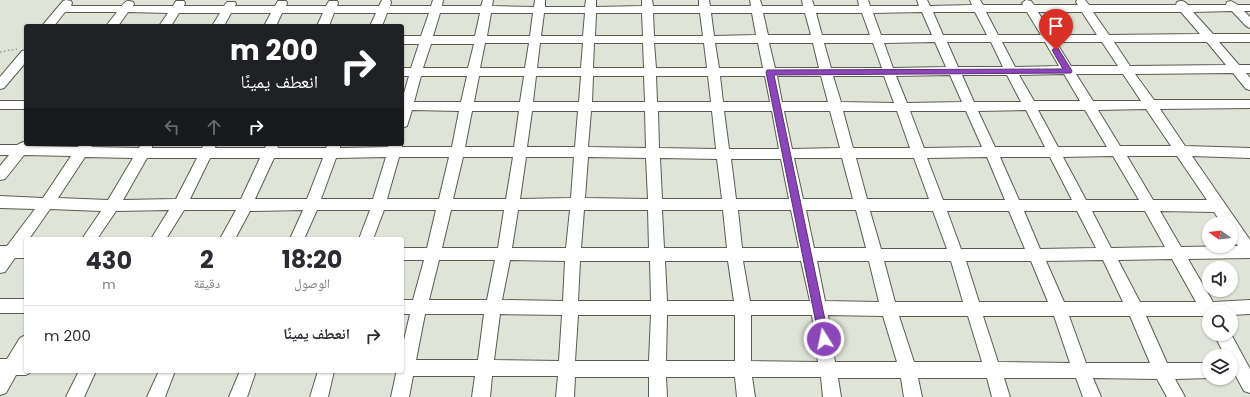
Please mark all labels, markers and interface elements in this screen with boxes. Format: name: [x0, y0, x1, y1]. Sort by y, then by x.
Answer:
pin: [1039, 9, 1073, 50]
icon: arrive: [1045, 15, 1067, 37]
text: 200 m: [230, 31, 318, 70]
icon: right: [332, 40, 384, 92]
text: انعطف يمينًا: [241, 69, 318, 94]
icon: left: [161, 116, 183, 138]
icon: ahead: [203, 116, 225, 138]
icon: right: [245, 116, 267, 138]
north arrow: [1202, 217, 1238, 253]
map controls: [1202, 217, 1238, 385]
text: 2: [200, 243, 214, 276]
text: 18:20: [282, 243, 342, 276]
text: 430: [86, 244, 132, 277]
button: sound: [1202, 261, 1238, 297]
text: دقيقة: [194, 274, 220, 293]
text: الوصول: [294, 274, 330, 293]
text: m: [102, 275, 116, 294]
button: search: [1202, 305, 1238, 341]
position arrow: [803, 318, 845, 360]
text: انعطف يمينًا: [283, 323, 350, 344]
text: 200 m: [44, 325, 91, 346]
icon: right: [362, 325, 384, 347]
button: layers: [1202, 349, 1238, 385]

